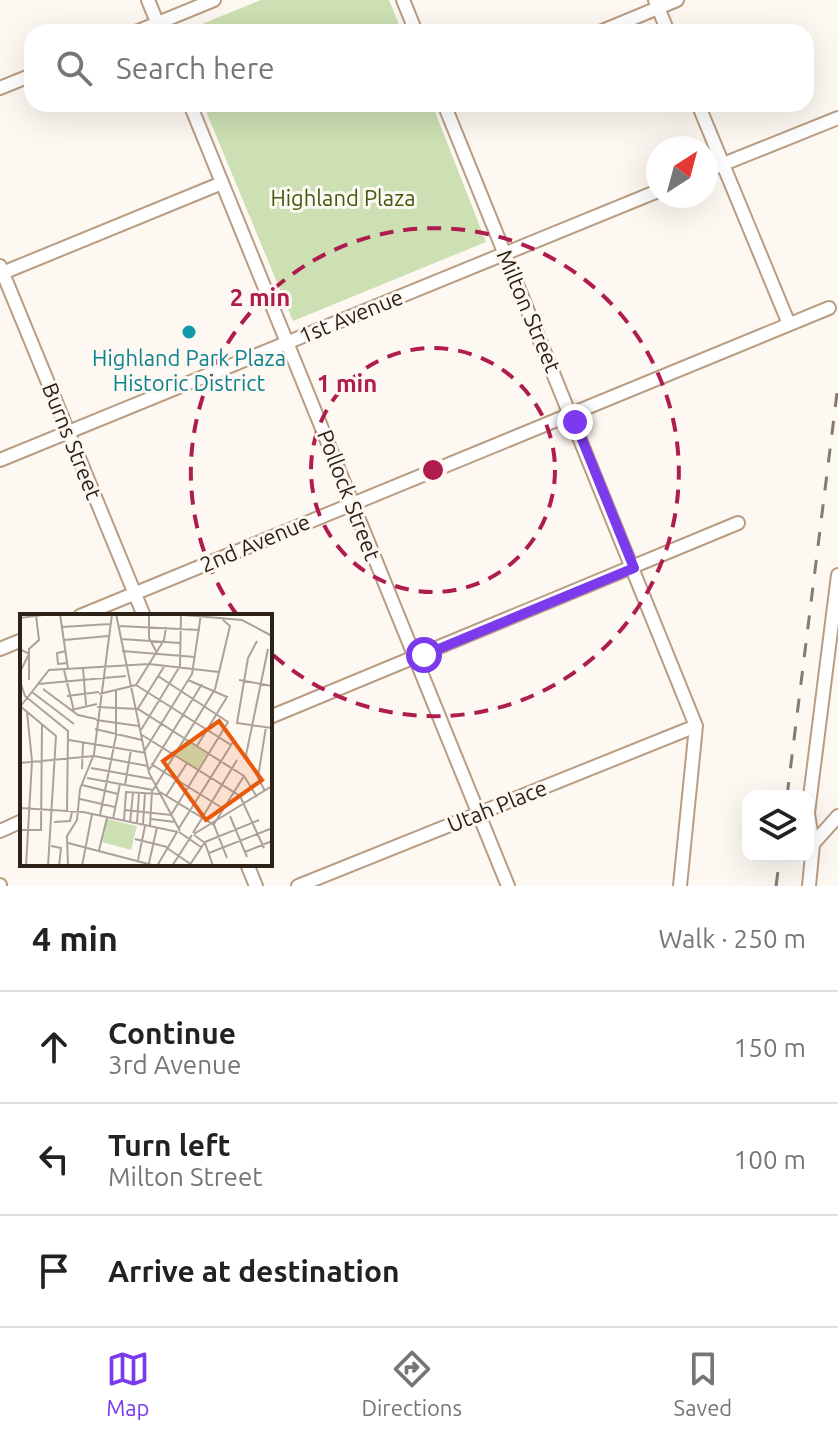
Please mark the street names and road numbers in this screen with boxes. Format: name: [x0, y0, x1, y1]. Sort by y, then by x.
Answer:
street label: Milton Street: [492, 246, 567, 376]
street label: 1st Avenue: [295, 283, 406, 348]
street label: Burns Street: [38, 379, 107, 503]
street label: Pollock Street: [313, 426, 386, 564]
street label: 2nd Avenue: [196, 508, 314, 577]
street label: Utah Place: [443, 774, 550, 837]

